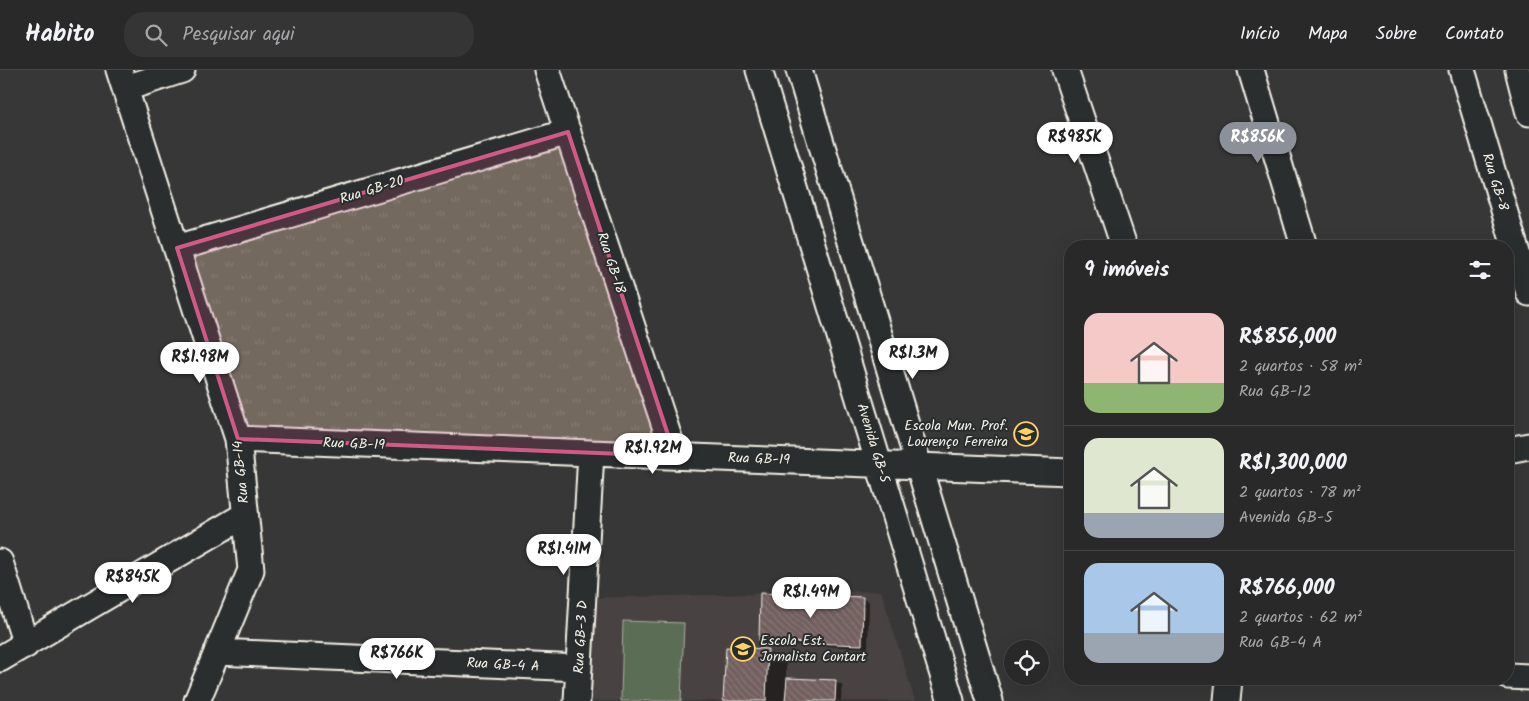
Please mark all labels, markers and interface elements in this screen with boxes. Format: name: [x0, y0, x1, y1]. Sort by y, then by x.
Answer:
search box: [124, 12, 474, 57]
text: Habito: [25, 15, 94, 54]
text: Pesquisar aqui: [182, 20, 295, 50]
text: Início: [1240, 20, 1280, 49]
text: Mapa: [1308, 20, 1348, 49]
text: Sobre: [1376, 20, 1417, 49]
text: Contato: [1445, 20, 1504, 49]
icon: search: [142, 21, 170, 49]
pin: R$985K: [1034, 122, 1116, 164]
pin: R$856K: [1217, 122, 1299, 164]
text: R$985K: [1048, 125, 1102, 150]
text: R$856K: [1231, 125, 1285, 150]
street label: Rua GB-8: [1476, 150, 1514, 214]
street label: Rua GB-20: [337, 170, 407, 210]
street label: Rua GB-18: [591, 229, 631, 297]
text: 9 imóveis: [1084, 254, 1169, 287]
icon: filters: [1466, 256, 1494, 284]
text: R$856,000: [1239, 321, 1336, 354]
icon: home: [1124, 333, 1184, 393]
pin: R$1.3M: [872, 338, 954, 380]
text: R$1.3M: [889, 341, 937, 366]
pin: R$1.98M: [154, 342, 246, 384]
text: R$1.98M: [171, 345, 229, 370]
text: 2 quartos · 58 m²: [1239, 354, 1362, 379]
text: Rua GB-12: [1239, 379, 1312, 404]
street label: Avenida GB-5: [850, 401, 896, 487]
place label: Escola Mun. Prof. Lourenço Ferreira: [904, 415, 1008, 453]
school or university icon: Escola Mun. Prof. Lourenço Ferreira: [1013, 421, 1039, 447]
street label: Rua GB-19: [323, 432, 386, 456]
pin: R$1.92M: [607, 432, 699, 475]
text: R$1.92M: [624, 436, 682, 461]
street label: Rua GB-14: [227, 439, 255, 505]
street label: Rua GB-19: [728, 447, 791, 471]
text: R$1,300,000: [1239, 447, 1347, 480]
icon: home: [1124, 458, 1184, 518]
text: 2 quartos · 78 m²: [1239, 480, 1361, 505]
text: Avenida GB-5: [1239, 505, 1333, 530]
pin: R$1.41M: [518, 534, 610, 576]
text: R$1.41M: [537, 537, 591, 562]
pin: R$845K: [92, 562, 174, 604]
text: R$845K: [106, 565, 160, 590]
text: R$766,000: [1239, 572, 1335, 605]
pin: R$1.49M: [765, 576, 857, 619]
text: R$1.49M: [783, 580, 839, 605]
icon: home: [1124, 583, 1184, 643]
street label: Rua GB-3 D: [568, 600, 594, 674]
text: 2 quartos · 62 m²: [1239, 605, 1362, 630]
place label: Escola Est. Jornalista Contart: [760, 630, 867, 668]
text: Rua GB-4 A: [1239, 630, 1322, 655]
school or university icon: Escola Est. Jornalista Contart: [730, 636, 756, 662]
pin: R$766K: [356, 638, 438, 680]
map controls: [1004, 640, 1049, 685]
button: locate: [1004, 640, 1049, 685]
text: R$766K: [370, 641, 424, 666]
street label: Rua GB-4 A: [466, 652, 540, 678]

